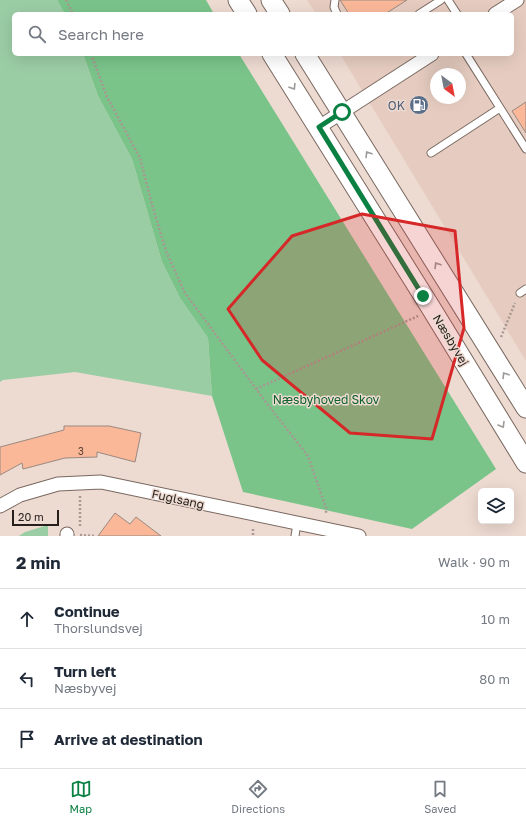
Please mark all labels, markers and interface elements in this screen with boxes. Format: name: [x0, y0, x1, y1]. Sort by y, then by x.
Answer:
search box: [12, 12, 514, 56]
icon: search: [26, 23, 48, 45]
text: Search here: [58, 25, 144, 43]
north arrow: [430, 68, 466, 104]
one-way arrow: [289, 83, 296, 90]
fuel station icon: OK: [408, 94, 430, 116]
place label: OK: [388, 98, 405, 113]
route start: [333, 103, 351, 121]
one-way arrow: [365, 151, 373, 158]
one-way arrow: [434, 262, 441, 269]
route end: [414, 287, 432, 305]
street label: Næsbyvej: [430, 311, 472, 369]
one-way arrow: [503, 372, 510, 379]
park label: Næsbyhoved Skov: [273, 392, 380, 407]
one-way arrow: [498, 421, 505, 428]
house number: 3: [78, 445, 84, 457]
street label: Fuglsang: [150, 486, 206, 512]
map controls: [478, 488, 514, 524]
button: layers: [478, 488, 514, 524]
scale bar: [12, 508, 59, 527]
text: 20 m: [18, 510, 44, 523]
text: 2 min: [16, 552, 60, 573]
text: Walk · 90 m: [438, 554, 510, 570]
text: Continue: [54, 602, 120, 620]
icon: ahead: [16, 608, 38, 630]
text: 10 m: [481, 611, 510, 627]
text: Thorslundsvej: [54, 620, 143, 636]
text: Turn left: [54, 662, 116, 680]
icon: left: [16, 668, 38, 690]
text: 80 m: [479, 671, 510, 687]
text: Næsbyvej: [54, 680, 116, 696]
icon: arrive: [16, 728, 38, 750]
text: Arrive at destination: [54, 730, 203, 748]
tab: Map: [70, 778, 92, 815]
tab: Directions: [231, 778, 285, 815]
tab: Saved: [424, 778, 456, 815]

